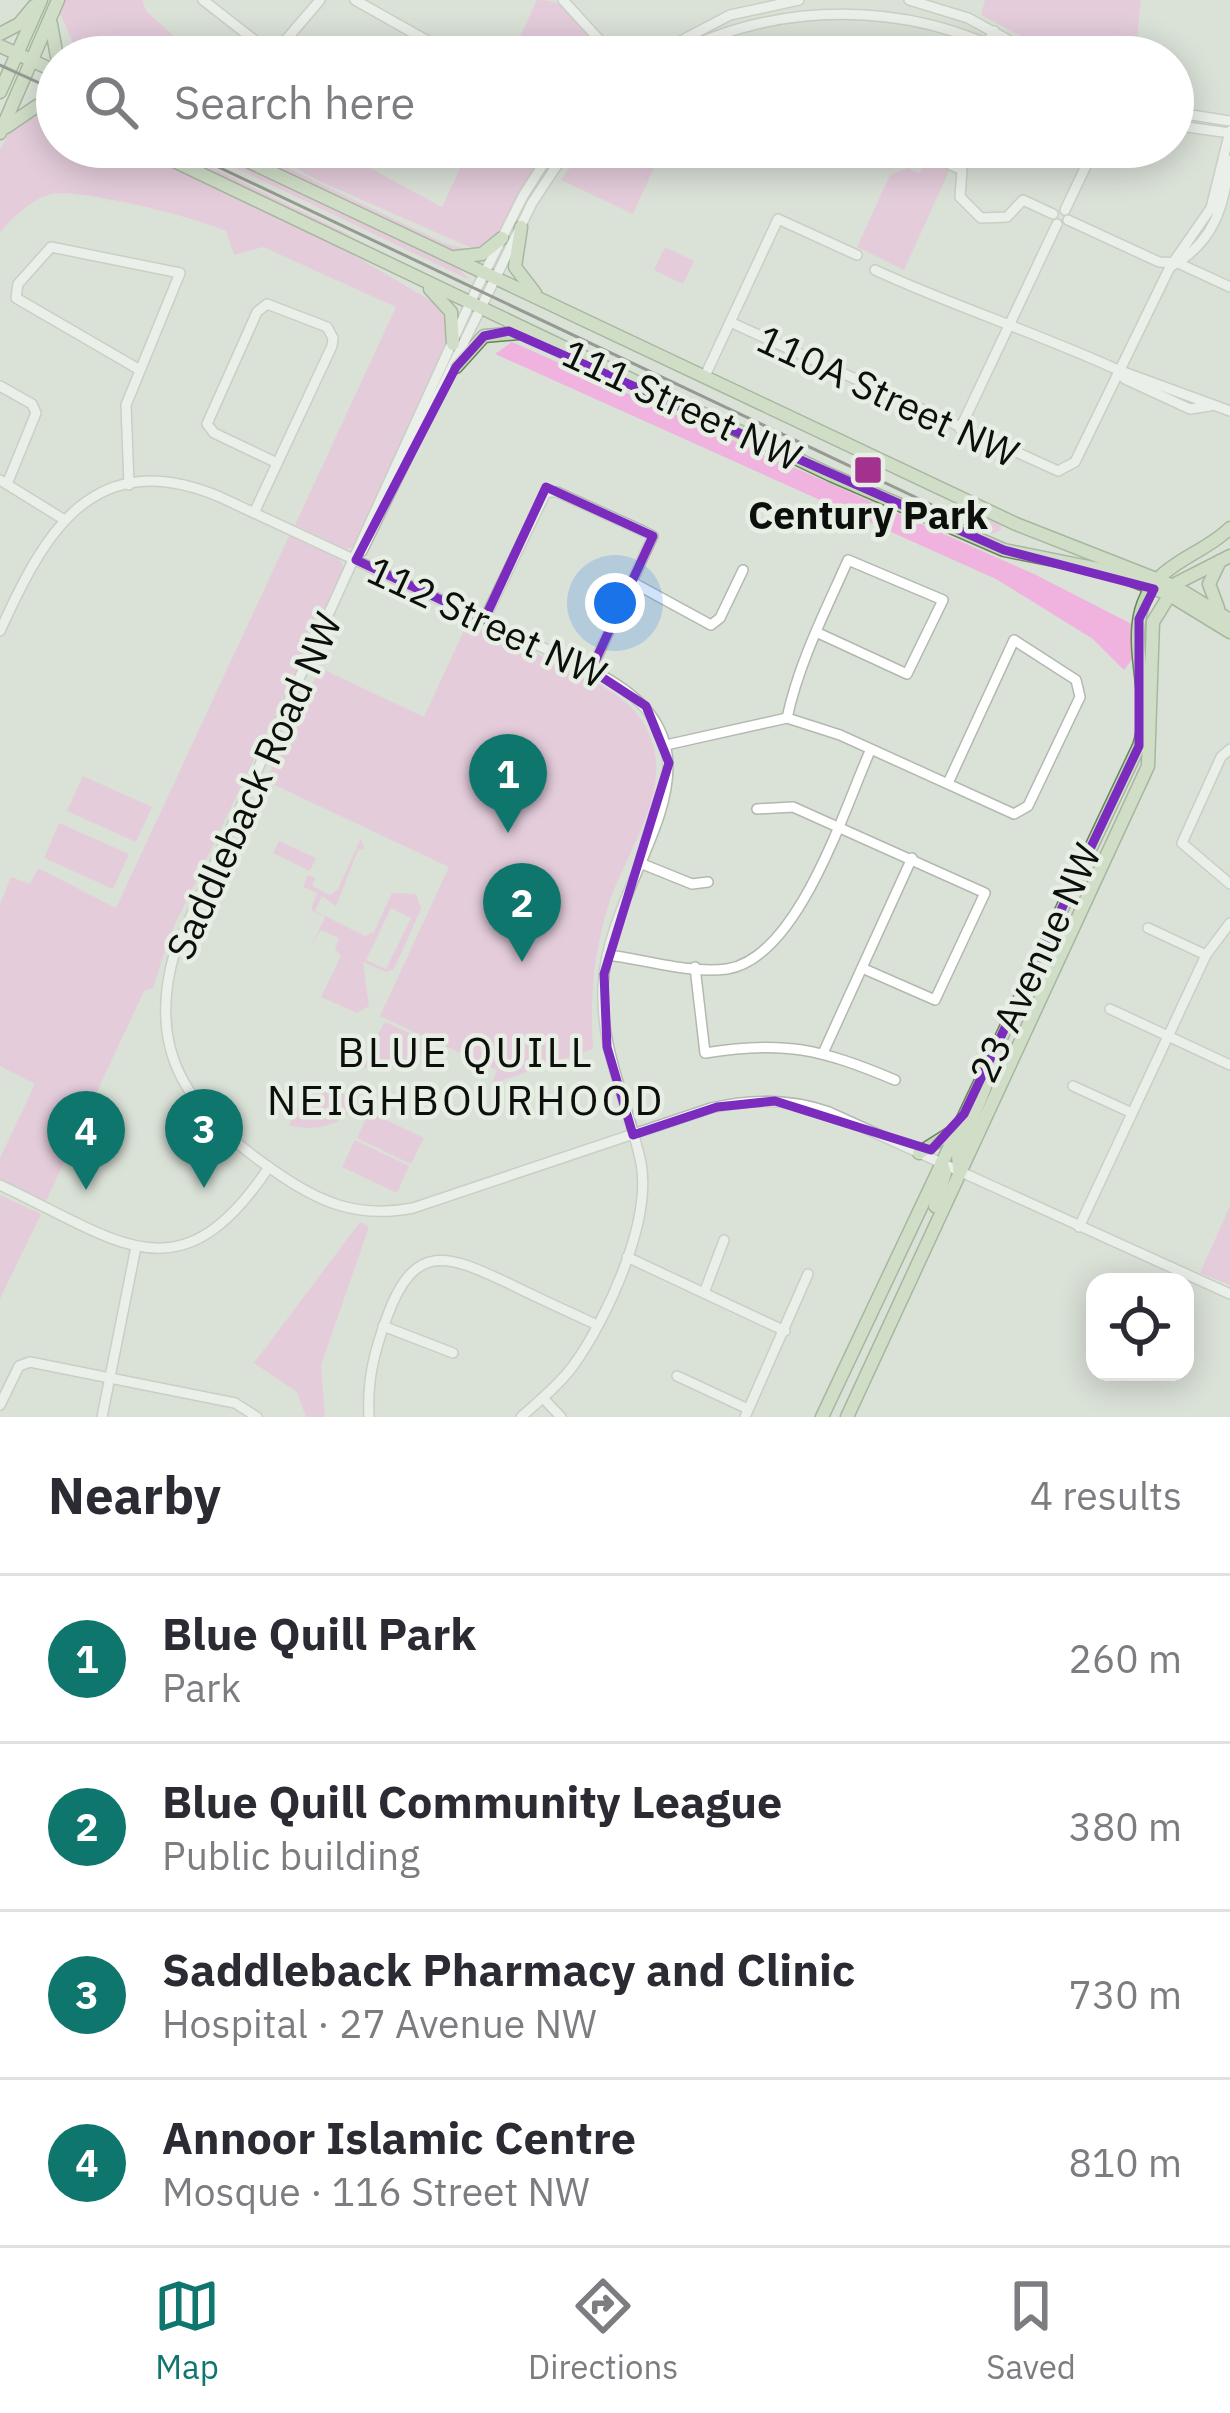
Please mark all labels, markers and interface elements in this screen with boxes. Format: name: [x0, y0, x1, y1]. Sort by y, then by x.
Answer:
search box: [36, 36, 1194, 168]
icon: search: [78, 69, 144, 135]
text: Search here: [174, 73, 415, 131]
street label: 110A Street NW: [749, 313, 1027, 478]
street label: 111 Street NW: [555, 327, 810, 482]
marker: Century Park: [852, 454, 884, 486]
place label: Century Park: [748, 489, 989, 540]
street label: 112 Street NW: [360, 544, 615, 699]
your location: [585, 573, 645, 633]
street label: Saddleback Road NW: [154, 604, 353, 967]
pin: 1: [469, 734, 547, 833]
street label: 23 Avenue NW: [957, 835, 1112, 1090]
pin: 2: [483, 863, 561, 962]
district label: BLUE QUILL NEIGHBOURHOOD: [267, 1024, 665, 1127]
pin: 3: [165, 1089, 243, 1188]
pin: 4: [47, 1091, 125, 1190]
map controls: [1086, 1273, 1194, 1381]
button: locate: [1086, 1273, 1194, 1381]
text: Nearby: [48, 1462, 221, 1528]
text: 4 results: [1030, 1470, 1182, 1521]
text: Blue Quill Park: [162, 1604, 476, 1662]
text: 1: [75, 1633, 99, 1684]
text: 260 m: [1069, 1633, 1182, 1684]
text: Park: [162, 1662, 241, 1713]
text: Blue Quill Community League: [162, 1772, 782, 1830]
text: 2: [75, 1801, 99, 1852]
text: 380 m: [1069, 1801, 1182, 1852]
text: Public building: [162, 1830, 420, 1881]
text: Saddleback Pharmacy and Clinic: [162, 1940, 855, 1998]
text: 3: [75, 1969, 99, 2020]
text: 730 m: [1069, 1969, 1182, 2020]
text: Hospital · 27 Avenue NW: [162, 1998, 597, 2049]
text: Annoor Islamic Centre: [162, 2108, 636, 2166]
text: 4: [75, 2137, 99, 2188]
text: 810 m: [1069, 2137, 1182, 2188]
text: Mosque · 116 Street NW: [162, 2166, 590, 2217]
tab: Map: [154, 2273, 220, 2388]
tab: Directions: [528, 2273, 678, 2388]
tab: Saved: [986, 2273, 1076, 2388]

